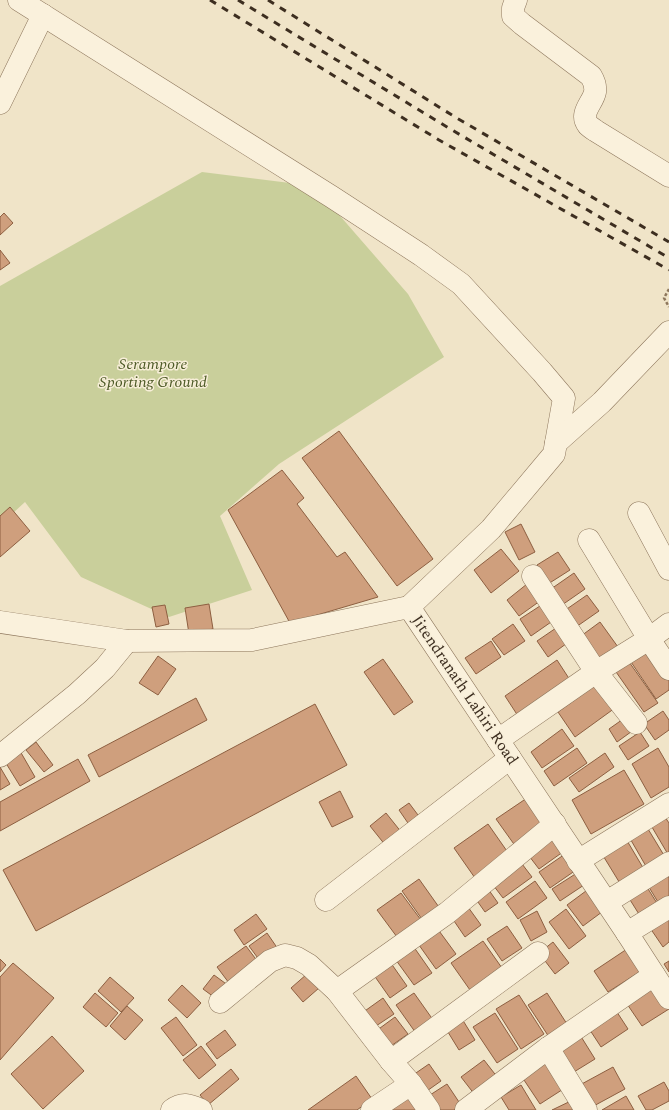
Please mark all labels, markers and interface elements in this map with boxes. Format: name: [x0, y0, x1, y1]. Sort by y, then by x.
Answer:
park label: Serampore Sporting Ground: [99, 352, 207, 394]
street label: Jitendranath Lahiri Road: [406, 610, 524, 770]

